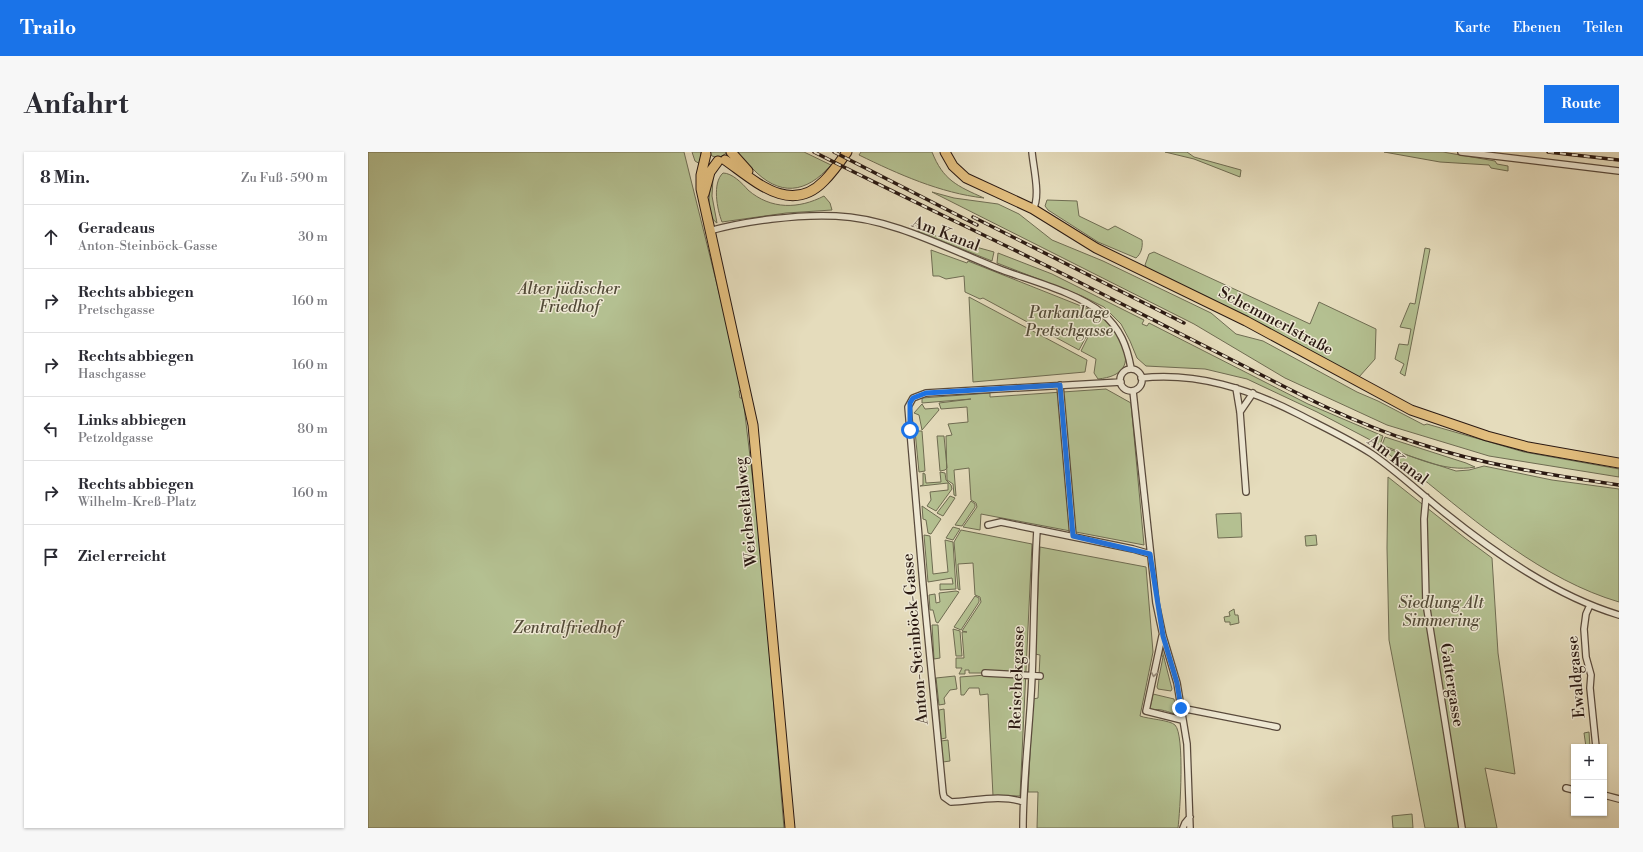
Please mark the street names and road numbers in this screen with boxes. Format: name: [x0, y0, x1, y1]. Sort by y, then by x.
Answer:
street label: Am Kanal: [908, 212, 983, 256]
street label: Schemmerlstraße: [1215, 282, 1337, 360]
street label: Am Kanal: [1363, 430, 1433, 490]
street label: Weichseltalweg: [730, 455, 762, 569]
street label: Anton-Steinböck-Gasse: [898, 553, 933, 726]
street label: Reischekgasse: [1005, 625, 1029, 731]
street label: Ewaldgasse: [1562, 635, 1590, 719]
street label: Gattergasse: [1436, 642, 1468, 728]

